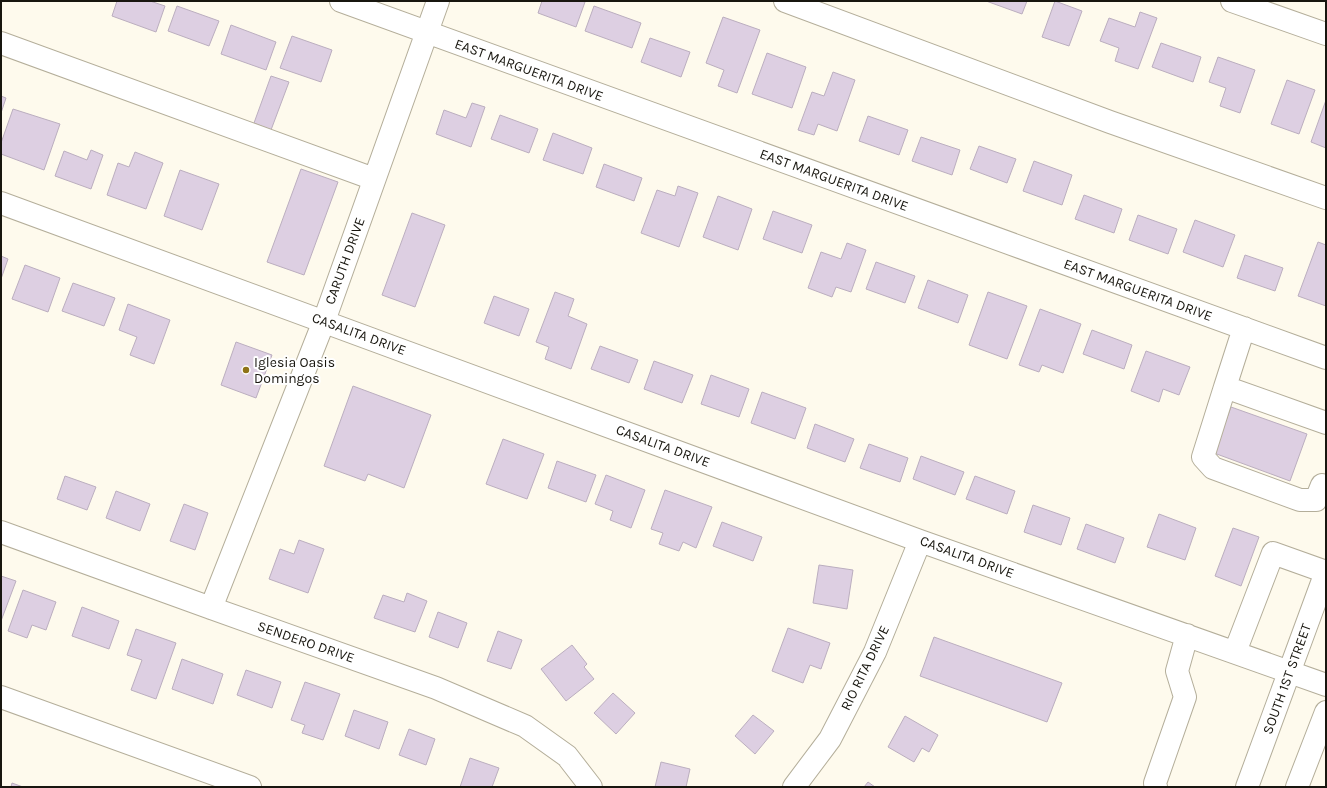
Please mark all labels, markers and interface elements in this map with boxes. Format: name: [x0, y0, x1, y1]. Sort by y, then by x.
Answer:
street label: EAST MARGUERITA DRIVE: [452, 35, 606, 105]
street label: EAST MARGUERITA DRIVE: [757, 145, 911, 215]
street label: CARUTH DRIVE: [321, 215, 369, 307]
street label: EAST MARGUERITA DRIVE: [1061, 255, 1215, 325]
street label: CASALITA DRIVE: [310, 309, 408, 359]
place label: Iglesia Oasis Domingos: [254, 354, 335, 387]
marker: Iglesia Oasis Domingos: [241, 365, 251, 375]
street label: CASALITA DRIVE: [614, 421, 712, 471]
street label: CASALITA DRIVE: [918, 532, 1016, 582]
street label: SENDERO DRIVE: [255, 617, 357, 667]
street label: SOUTH 1ST STREET: [1259, 621, 1315, 737]
street label: RIO RITA DRIVE: [837, 623, 893, 713]

